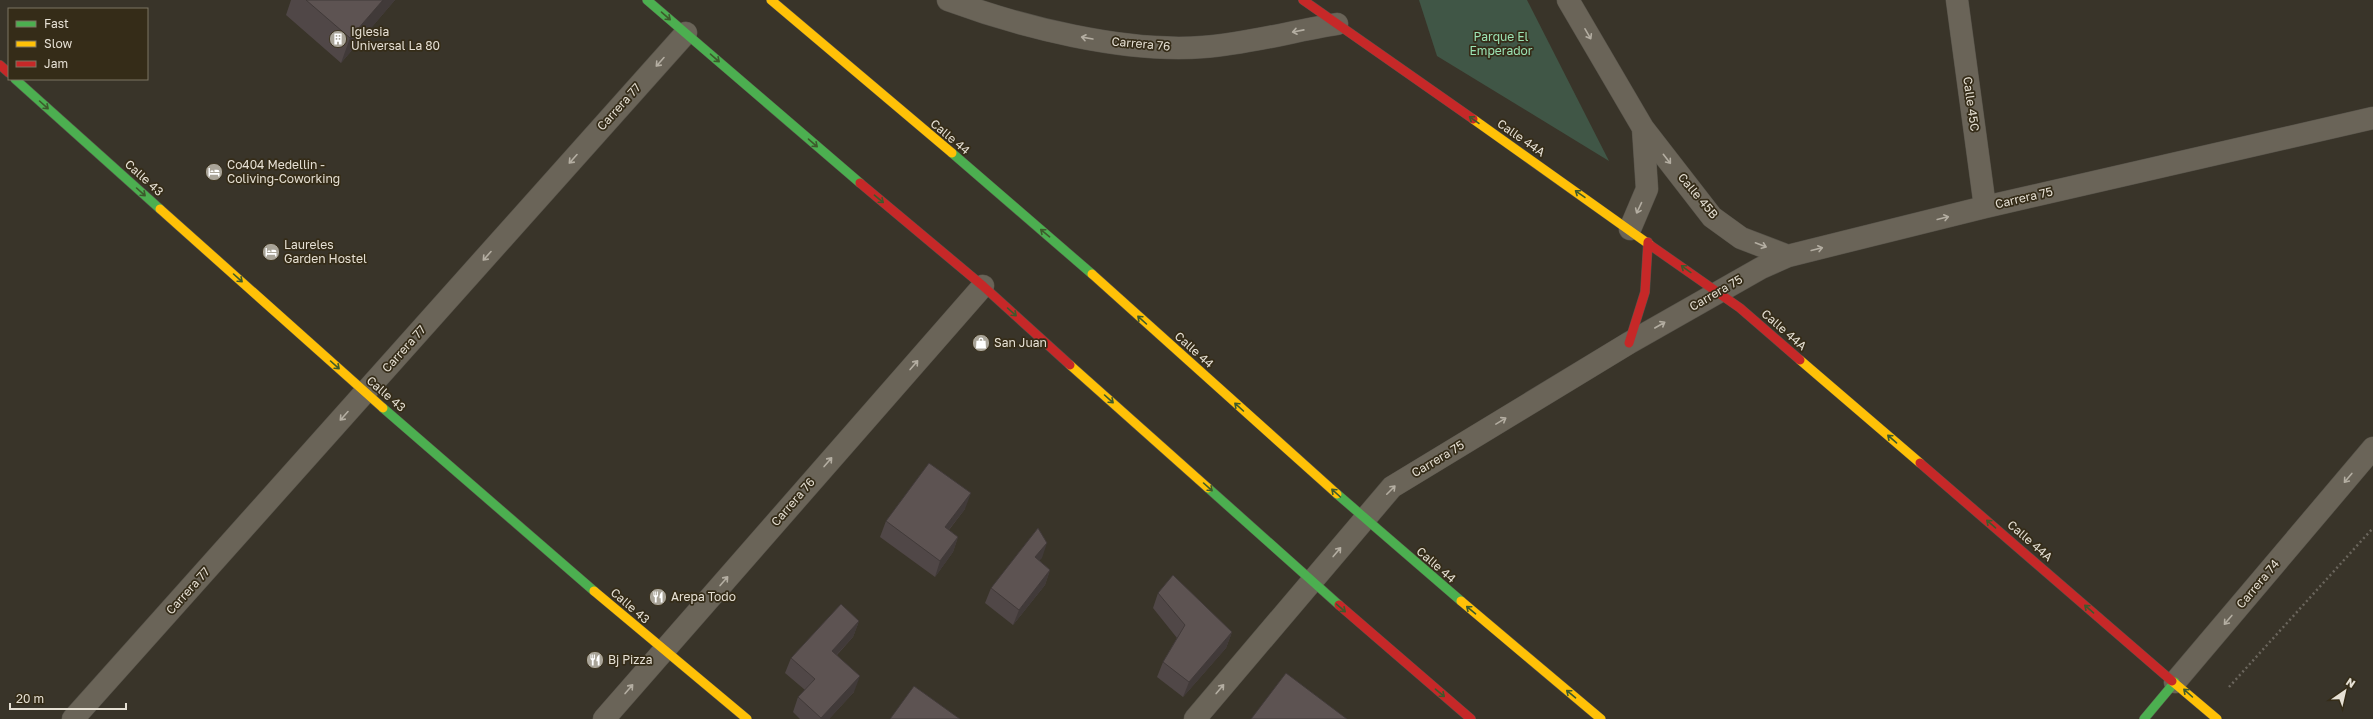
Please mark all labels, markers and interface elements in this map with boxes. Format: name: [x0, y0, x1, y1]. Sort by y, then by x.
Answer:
legend: [8, 8, 148, 80]
one-way arrow: [661, 12, 672, 21]
text: Fast: [44, 16, 69, 31]
place label: Iglesia Universal La 80: [351, 24, 440, 53]
one-way arrow: [1292, 27, 1305, 35]
one-way arrow: [1584, 28, 1592, 39]
building icon: Iglesia Universal La 80: [328, 29, 348, 49]
park label: Parque El Emperador: [1470, 29, 1533, 58]
one-way arrow: [1080, 33, 1093, 41]
street label: Carrera 76: [1111, 33, 1171, 54]
text: Slow: [44, 36, 72, 51]
one-way arrow: [710, 54, 720, 63]
text: Jam: [44, 56, 68, 71]
one-way arrow: [655, 57, 664, 67]
street label: Calle 45C: [1960, 76, 1983, 132]
street label: Carrera 77: [594, 80, 644, 133]
one-way arrow: [39, 100, 49, 109]
street label: Calle 44: [927, 116, 973, 158]
one-way arrow: [1468, 116, 1479, 124]
street label: Calle 44A: [1494, 116, 1548, 160]
one-way arrow: [808, 139, 819, 148]
one-way arrow: [568, 154, 578, 164]
one-way arrow: [1663, 154, 1672, 165]
street label: Calle 43: [122, 156, 167, 199]
place label: Co404 Medellin - Coliving-Coworking: [227, 157, 340, 186]
hotel icon: Co404 Medellin - Coliving-Coworking: [204, 162, 224, 182]
street label: Calle 45B: [1675, 170, 1722, 221]
street label: Carrera 75: [1994, 184, 2054, 211]
one-way arrow: [136, 187, 147, 196]
one-way arrow: [1575, 190, 1586, 198]
one-way arrow: [873, 195, 884, 204]
one-way arrow: [1635, 201, 1642, 213]
one-way arrow: [1937, 213, 1950, 221]
one-way arrow: [1040, 229, 1051, 238]
place label: Laureles Garden Hostel: [284, 237, 367, 266]
hotel icon: Laureles Garden Hostel: [261, 242, 281, 262]
one-way arrow: [1755, 242, 1767, 250]
one-way arrow: [1810, 244, 1823, 252]
one-way arrow: [482, 251, 491, 261]
one-way arrow: [1681, 265, 1692, 273]
street label: Carrera 75: [1687, 271, 1745, 314]
one-way arrow: [233, 274, 243, 283]
street label: Calle 44A: [1759, 306, 1810, 353]
one-way arrow: [1007, 308, 1017, 317]
one-way arrow: [1137, 315, 1147, 325]
one-way arrow: [1654, 321, 1666, 329]
street label: Carrera 77: [379, 322, 429, 375]
street label: Calle 44: [1172, 328, 1217, 371]
shop icon: San Juan: [971, 333, 991, 353]
place label: San Juan: [994, 335, 1047, 350]
one-way arrow: [330, 360, 340, 370]
one-way arrow: [909, 360, 918, 370]
street label: Calle 43: [364, 373, 409, 415]
one-way arrow: [1104, 394, 1114, 404]
one-way arrow: [1234, 402, 1244, 411]
one-way arrow: [340, 411, 349, 421]
one-way arrow: [1495, 417, 1506, 425]
one-way arrow: [1888, 435, 1898, 444]
street label: Carrera 75: [1409, 437, 1467, 480]
one-way arrow: [824, 457, 833, 468]
one-way arrow: [2343, 472, 2352, 483]
street label: Carrera 76: [768, 474, 818, 529]
one-way arrow: [1203, 483, 1213, 492]
one-way arrow: [1386, 485, 1396, 495]
one-way arrow: [1331, 489, 1341, 498]
street label: Calle 44A: [2005, 517, 2056, 564]
one-way arrow: [1986, 519, 1996, 528]
street label: Calle 44: [1414, 544, 1459, 586]
one-way arrow: [1333, 547, 1342, 557]
street label: Carrera 74: [2233, 556, 2282, 611]
street label: Carrera 77: [163, 564, 213, 617]
one-way arrow: [719, 576, 728, 586]
street label: Calle 43: [608, 585, 653, 627]
restaurant icon: Arepa Todo: [648, 587, 668, 607]
place label: Arepa Todo: [671, 589, 736, 604]
one-way arrow: [1336, 603, 1347, 612]
one-way arrow: [2084, 604, 2095, 613]
one-way arrow: [1466, 606, 1477, 615]
one-way arrow: [2223, 614, 2232, 625]
restaurant icon: Bj Pizza: [585, 650, 605, 670]
place label: Bj Pizza: [608, 652, 652, 667]
north arrow: [2325, 671, 2365, 711]
text: N: [2344, 675, 2358, 690]
one-way arrow: [625, 684, 634, 695]
one-way arrow: [1216, 684, 1225, 695]
scale bar: [10, 685, 126, 711]
one-way arrow: [1434, 688, 1445, 697]
one-way arrow: [1565, 689, 1576, 698]
one-way arrow: [2183, 689, 2193, 698]
text: 20 m: [16, 691, 44, 706]

